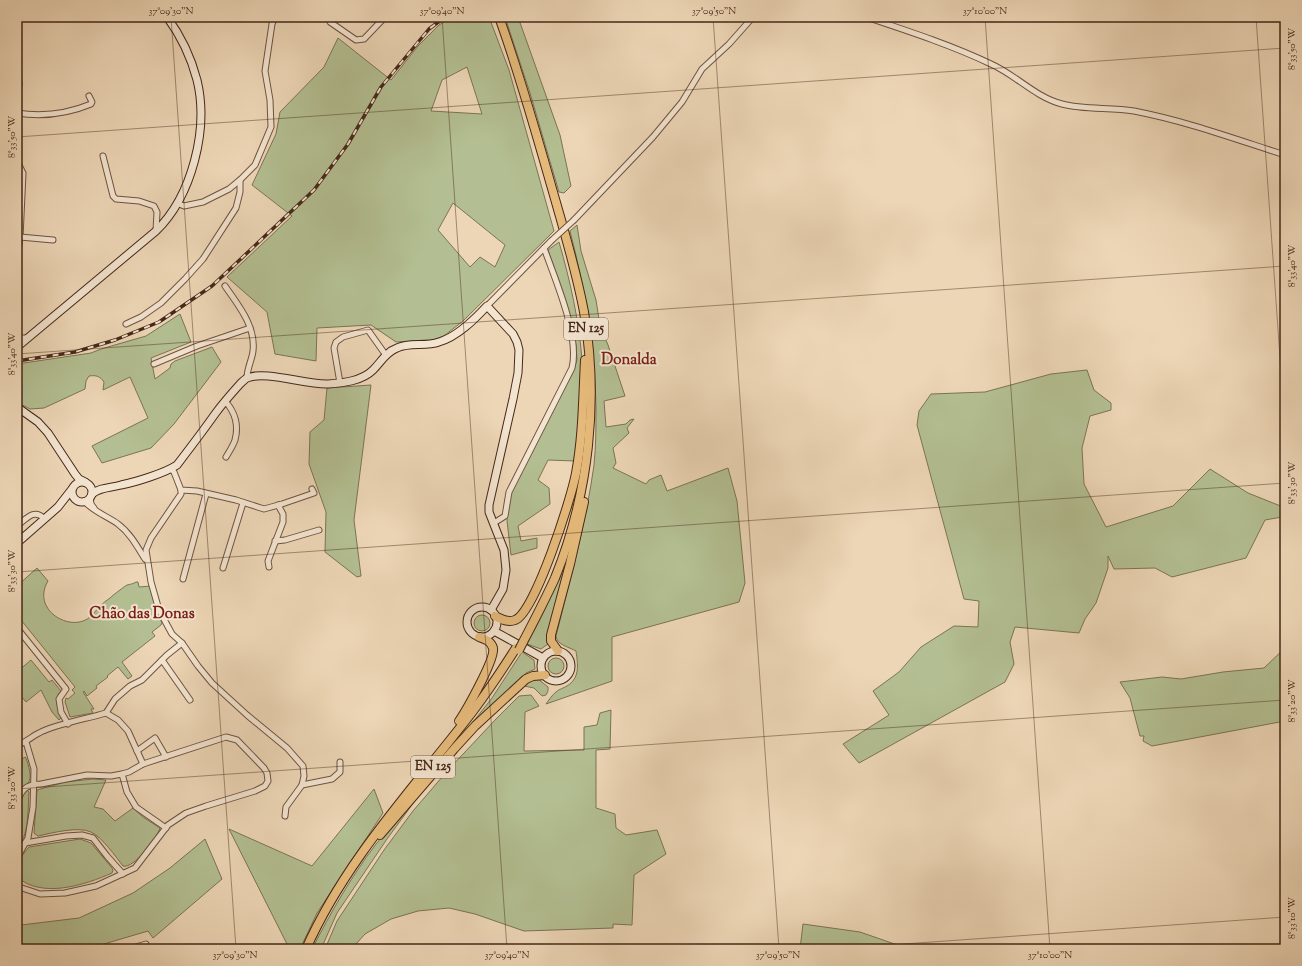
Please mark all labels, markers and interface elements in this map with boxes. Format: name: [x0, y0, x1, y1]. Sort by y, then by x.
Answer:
text: 37°09'30"N: [148, 4, 194, 19]
text: 37°09'40"N: [419, 4, 465, 19]
text: 37°09'50"N: [692, 4, 736, 19]
text: 37°10'00"N: [963, 4, 1007, 19]
text: 8°33'50"W: [1285, 28, 1300, 70]
text: 8°33'50"W: [5, 116, 20, 158]
text: 8°33'40"W: [1285, 245, 1300, 287]
road number: EN 125: [564, 318, 608, 340]
text: 8°33'40"W: [5, 333, 20, 375]
district label: Donalda: [601, 350, 657, 371]
text: 8°33'30"W: [1285, 462, 1300, 504]
text: 8°33'30"W: [5, 550, 20, 592]
district label: Chão das Donas: [89, 604, 195, 625]
text: 8°33'20"W: [1285, 679, 1300, 723]
road number: EN 125: [411, 756, 455, 778]
text: 8°33'20"W: [5, 766, 20, 810]
text: 8°33'10"W: [1285, 897, 1300, 939]
text: 37°09'30"N: [212, 948, 258, 963]
text: 37°09'40"N: [484, 948, 530, 963]
text: 37°09'50"N: [756, 948, 800, 963]
text: 37°10'00"N: [1028, 948, 1072, 963]

